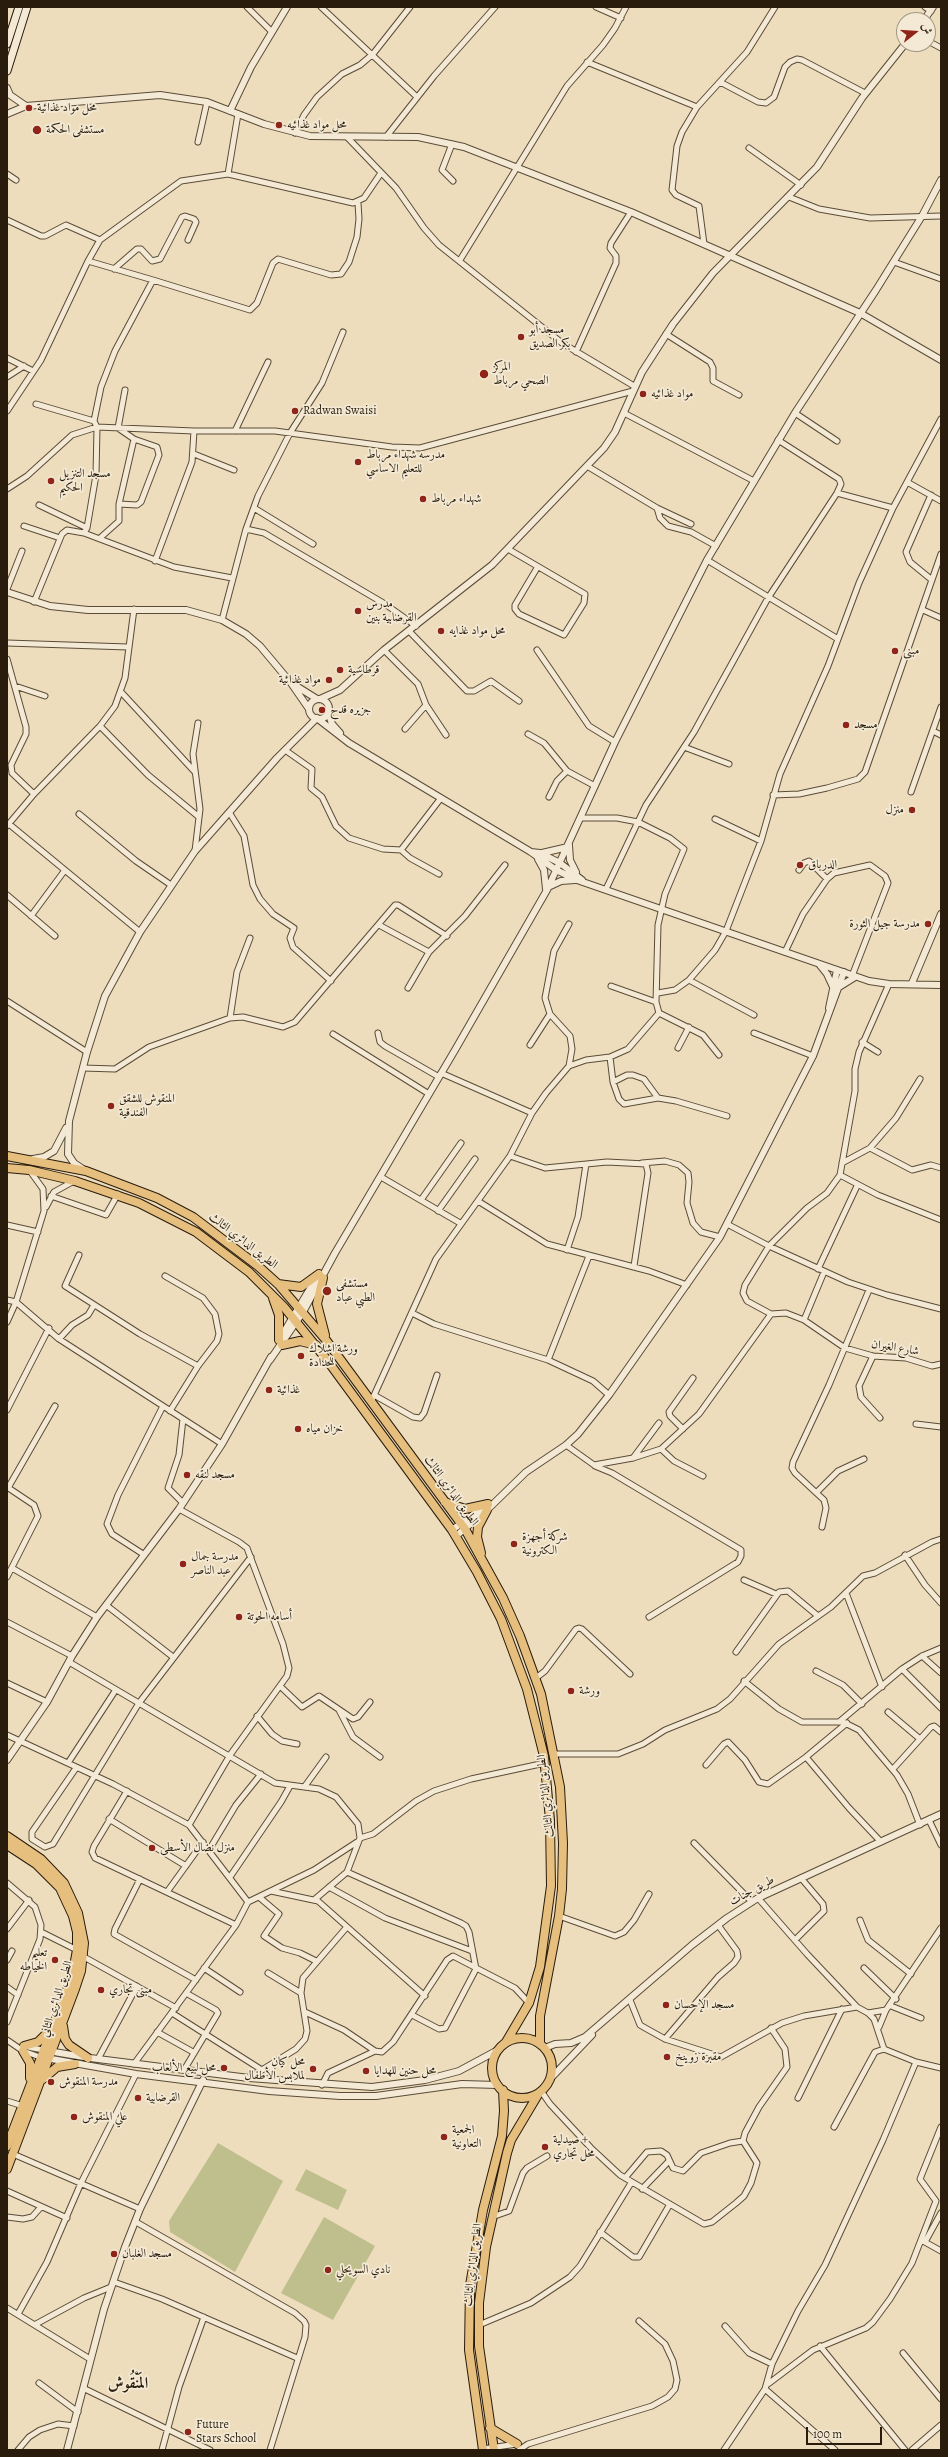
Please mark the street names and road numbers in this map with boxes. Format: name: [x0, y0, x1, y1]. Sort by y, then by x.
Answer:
street label: الطريق الدائري الثالث: [206, 1210, 280, 1272]
street label: شارع الغيران: [870, 1337, 920, 1359]
street label: الطريق الدائري الثالث: [421, 1453, 481, 1529]
street label: الطريق الدائري الثالث: [534, 1754, 558, 1838]
street label: طريق جنات: [727, 1873, 777, 1909]
street label: الطريق الدائري الثاني: [38, 1959, 76, 2039]
street label: الطريق الدائري الثالث: [461, 2223, 485, 2307]

